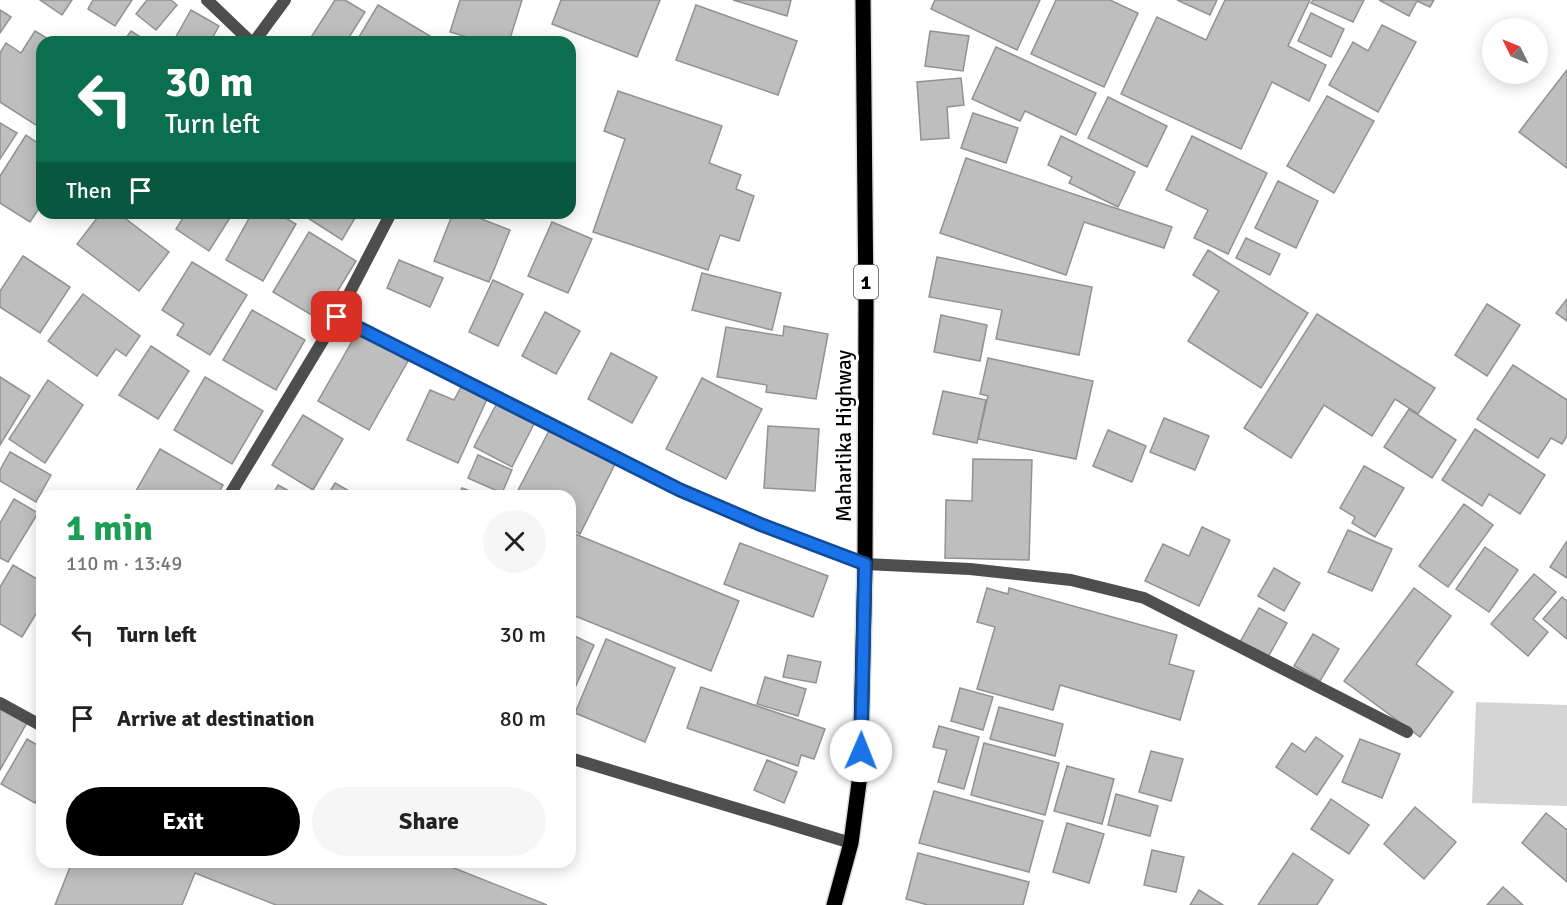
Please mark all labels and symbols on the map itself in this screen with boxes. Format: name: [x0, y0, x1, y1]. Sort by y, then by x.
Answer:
north arrow: [1482, 18, 1548, 84]
road number: 1: [854, 265, 878, 299]
pin: [311, 291, 362, 342]
street label: Maharlika Highway: [831, 350, 857, 522]
position arrow: [829, 719, 893, 783]

